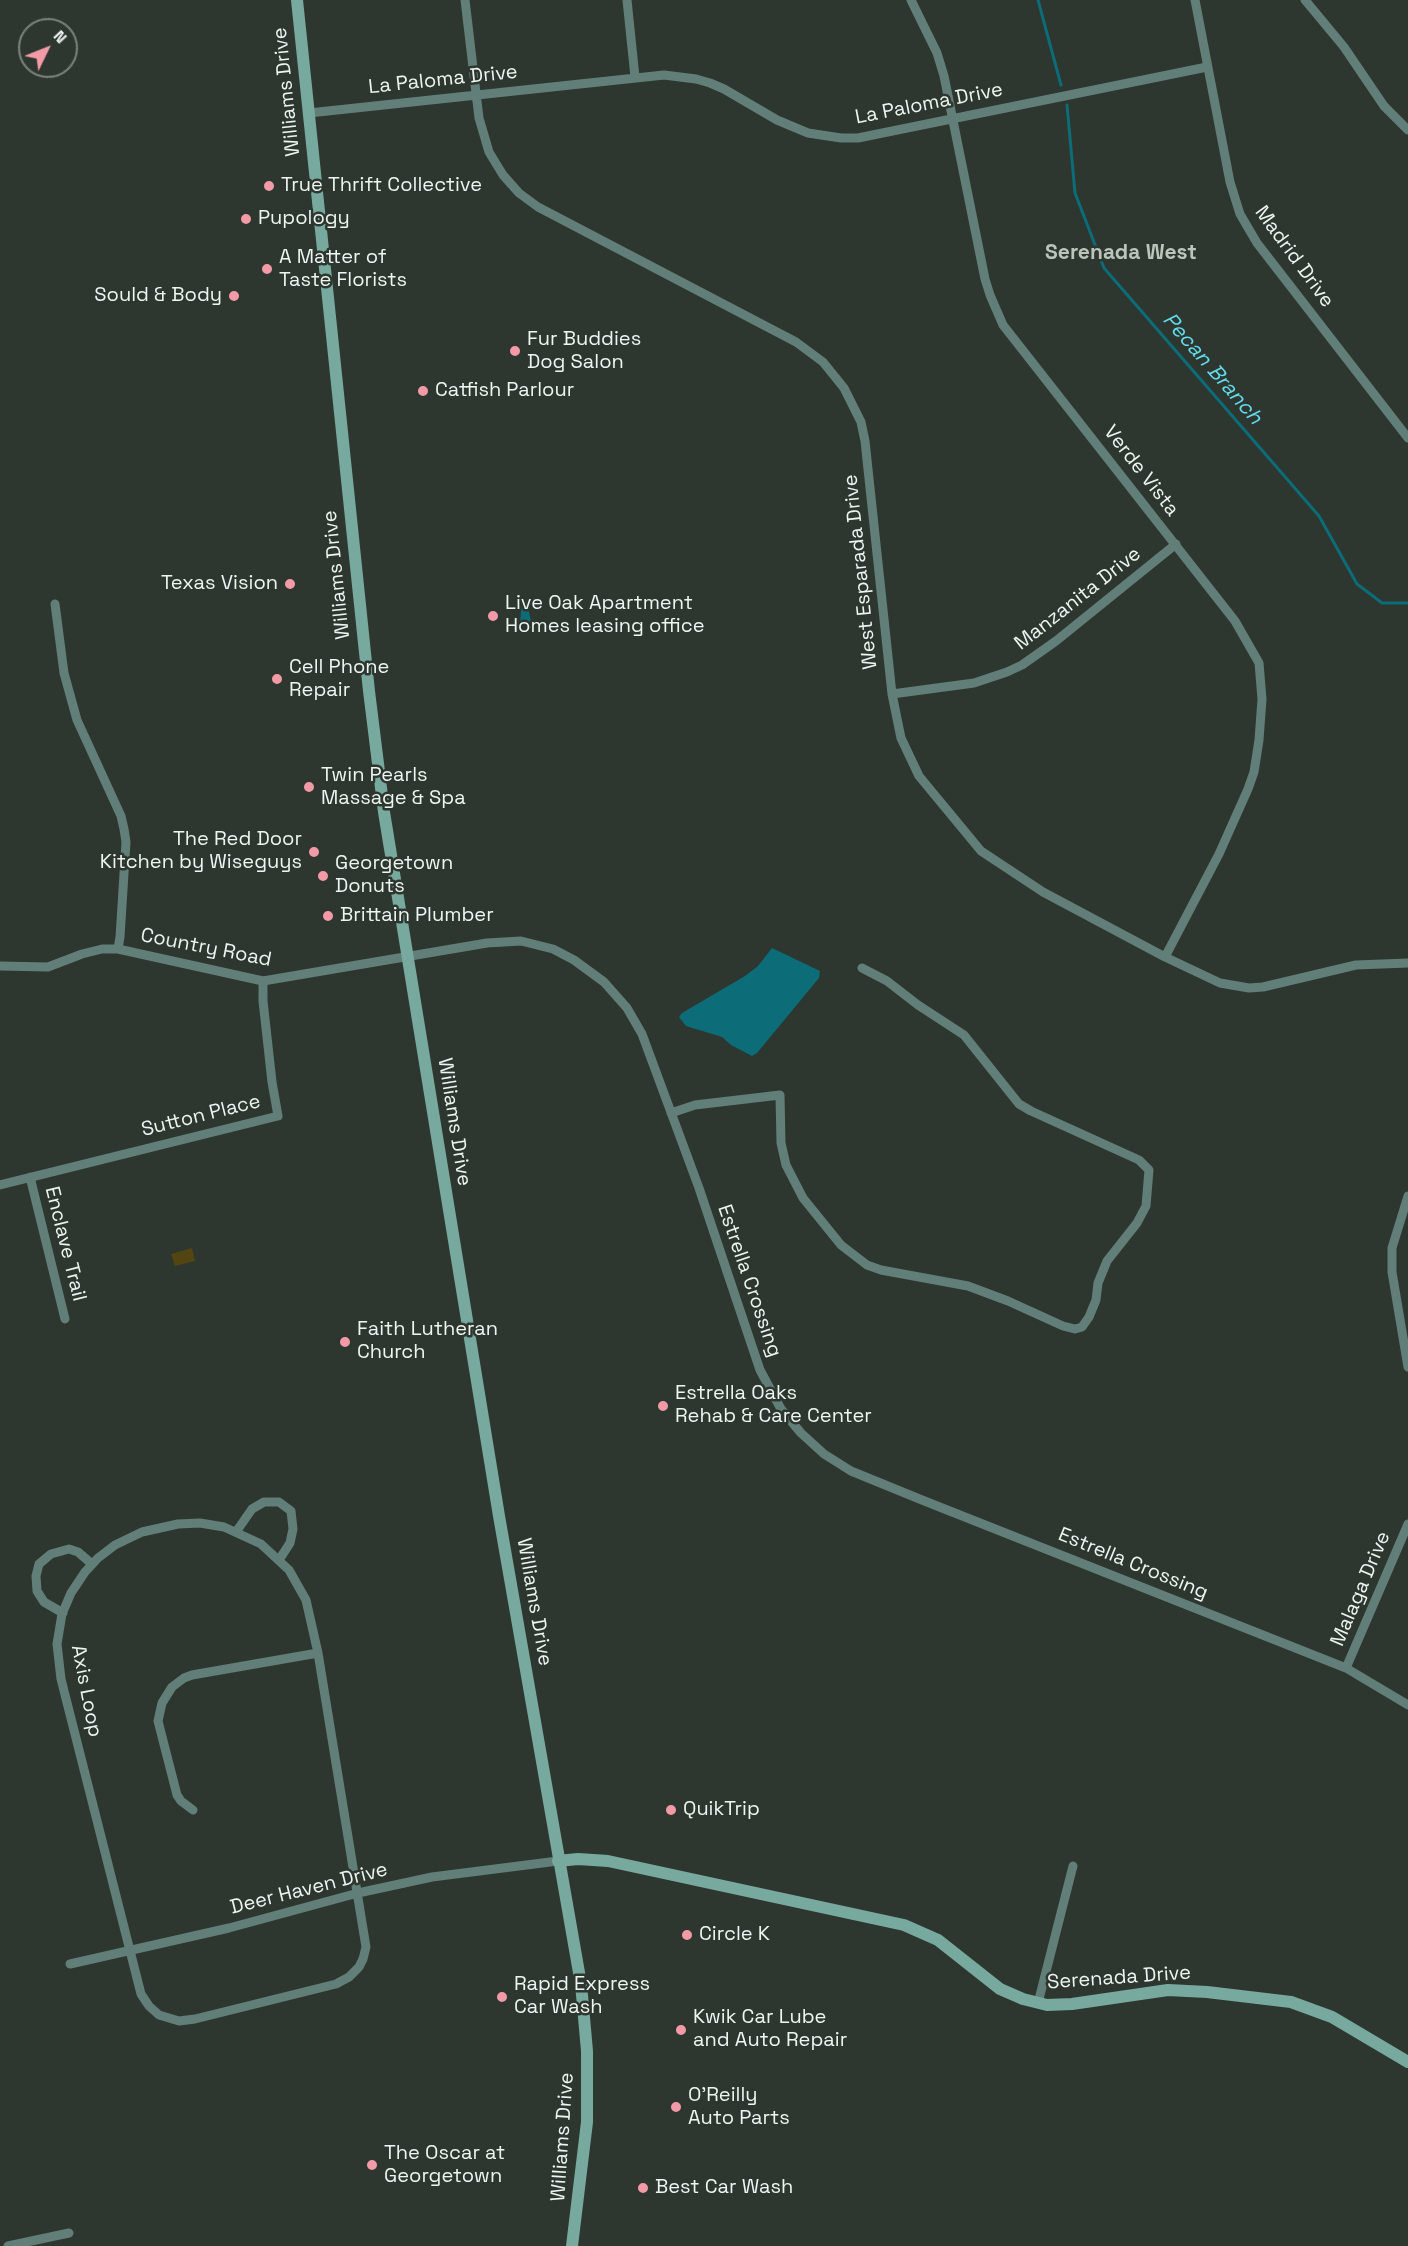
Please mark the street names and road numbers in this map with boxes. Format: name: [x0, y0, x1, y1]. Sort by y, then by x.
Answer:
street label: Williams Drive: [268, 26, 306, 158]
street label: La Paloma Drive: [367, 60, 519, 100]
street label: La Paloma Drive: [853, 78, 1005, 130]
street label: Madrid Drive: [1249, 201, 1339, 313]
street label: Verde Vista: [1098, 421, 1184, 521]
street label: West Esparada Drive: [839, 473, 883, 671]
street label: Williams Drive: [318, 509, 356, 641]
street label: Manzanita Drive: [1010, 542, 1146, 656]
street label: Country Road: [139, 924, 273, 972]
street label: Williams Drive: [432, 1056, 476, 1188]
street label: Sutton Place: [139, 1090, 263, 1142]
street label: Enclave Trail: [39, 1184, 91, 1304]
street label: Estrella Crossing: [712, 1202, 786, 1360]
street label: Estrella Crossing: [1054, 1523, 1212, 1605]
street label: Malaga Drive: [1326, 1528, 1396, 1650]
street label: Williams Drive: [511, 1536, 557, 1668]
street label: Axis Loop: [65, 1643, 107, 1739]
street label: Deer Haven Drive: [228, 1858, 390, 1920]
street label: Serenada Drive: [1046, 1961, 1192, 1995]
street label: Williams Drive: [547, 2072, 579, 2202]

